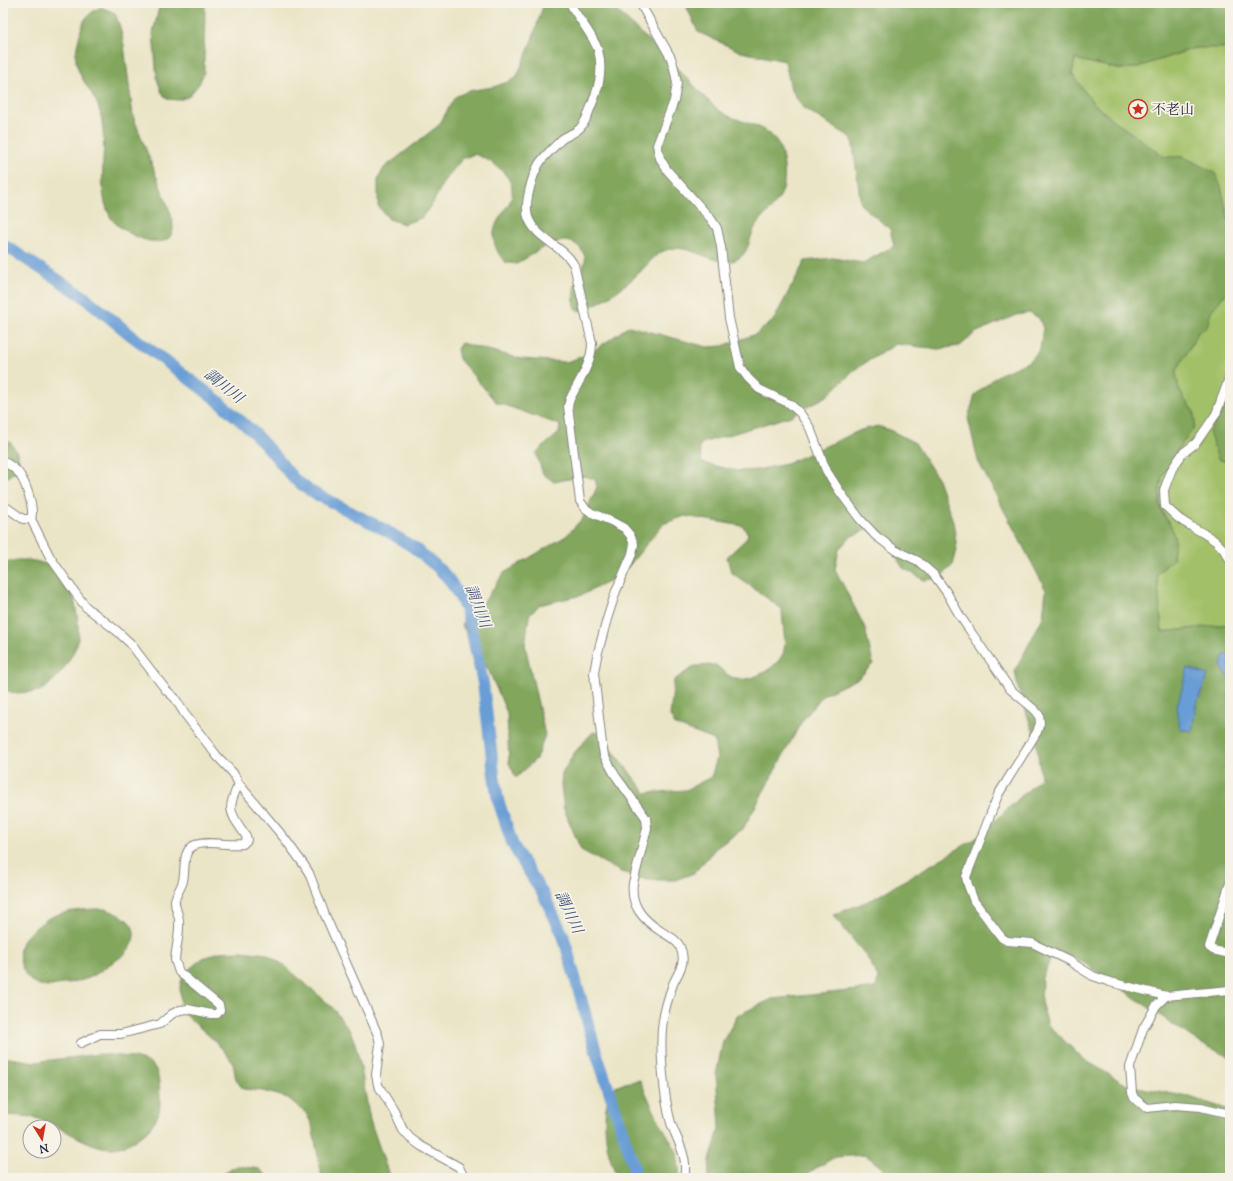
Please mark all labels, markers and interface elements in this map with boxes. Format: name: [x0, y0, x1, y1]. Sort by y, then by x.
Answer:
place icon: 不老山: [1127, 98, 1149, 120]
place label: 不老山: [1152, 101, 1194, 121]
water label: 調川川: [199, 365, 249, 411]
water label: 調川川: [459, 582, 495, 633]
water label: 調川川: [549, 888, 588, 939]
north arrow: [22, 1119, 62, 1159]
text: N: [38, 1139, 51, 1157]

